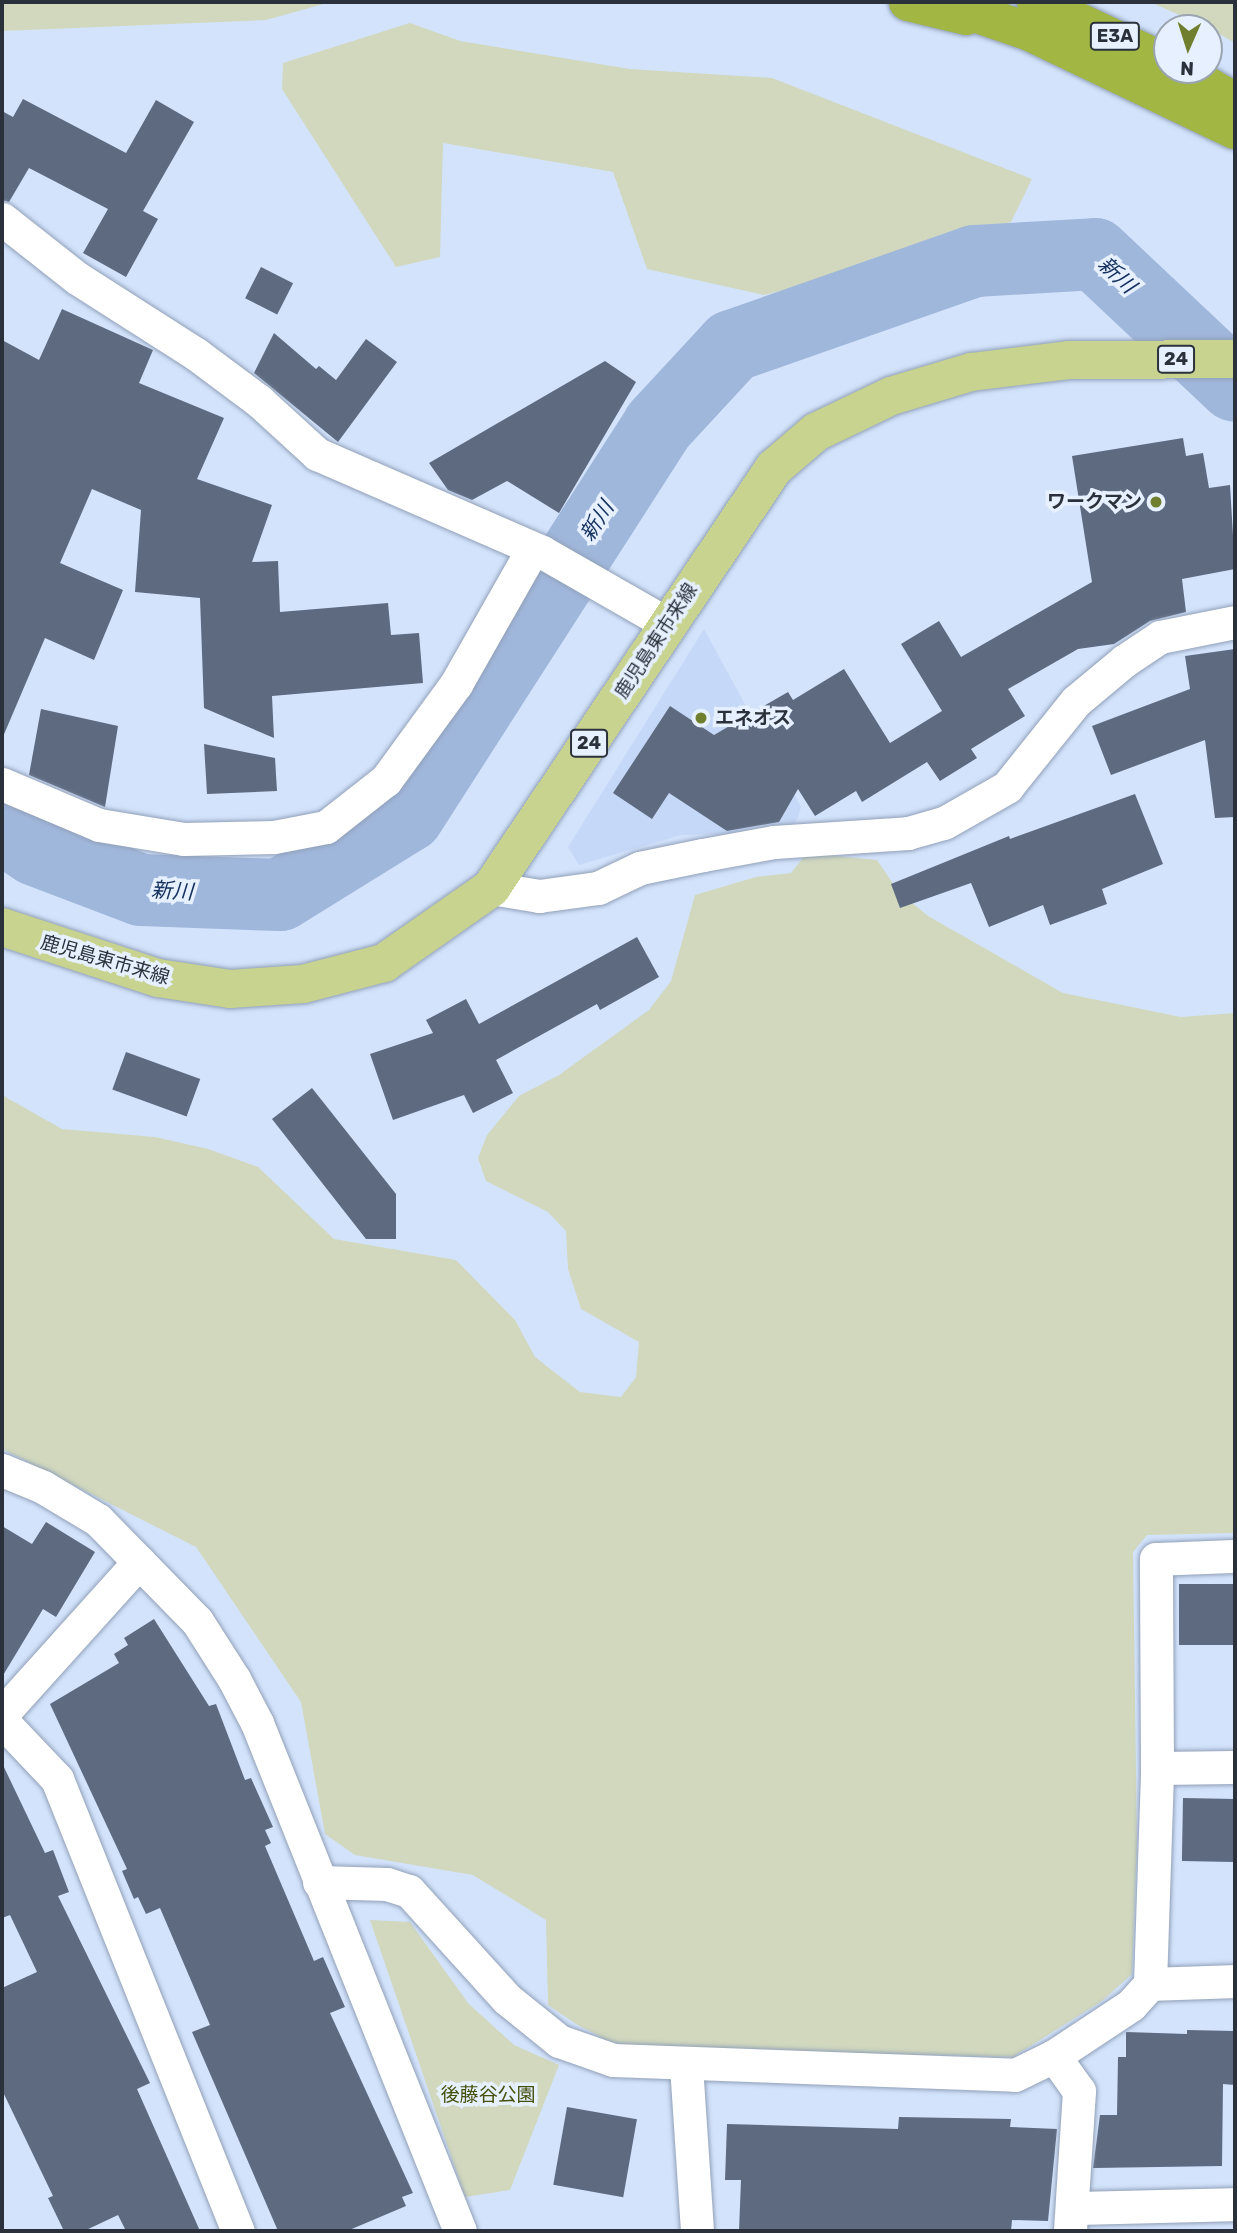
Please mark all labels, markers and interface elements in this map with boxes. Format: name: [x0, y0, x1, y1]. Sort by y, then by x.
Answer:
north arrow: [1153, 14, 1223, 84]
road number: E3A: [1089, 22, 1141, 51]
text: N: [1180, 57, 1194, 80]
water label: 新川: [1093, 251, 1141, 299]
road number: 24: [1157, 344, 1195, 374]
place label: ワークマン: [1047, 491, 1142, 513]
marker: ワークマン: [1148, 494, 1164, 510]
water label: 新川: [575, 497, 619, 545]
street label: 鹿児島東市来線: [610, 579, 702, 703]
place label: エネオス: [715, 707, 791, 729]
marker: エネオス: [693, 710, 709, 726]
road number: 24: [570, 728, 608, 758]
water label: 新川: [150, 877, 194, 905]
street label: 鹿児島東市来線: [38, 931, 172, 989]
park label: 後藤谷公園: [441, 2084, 535, 2106]

